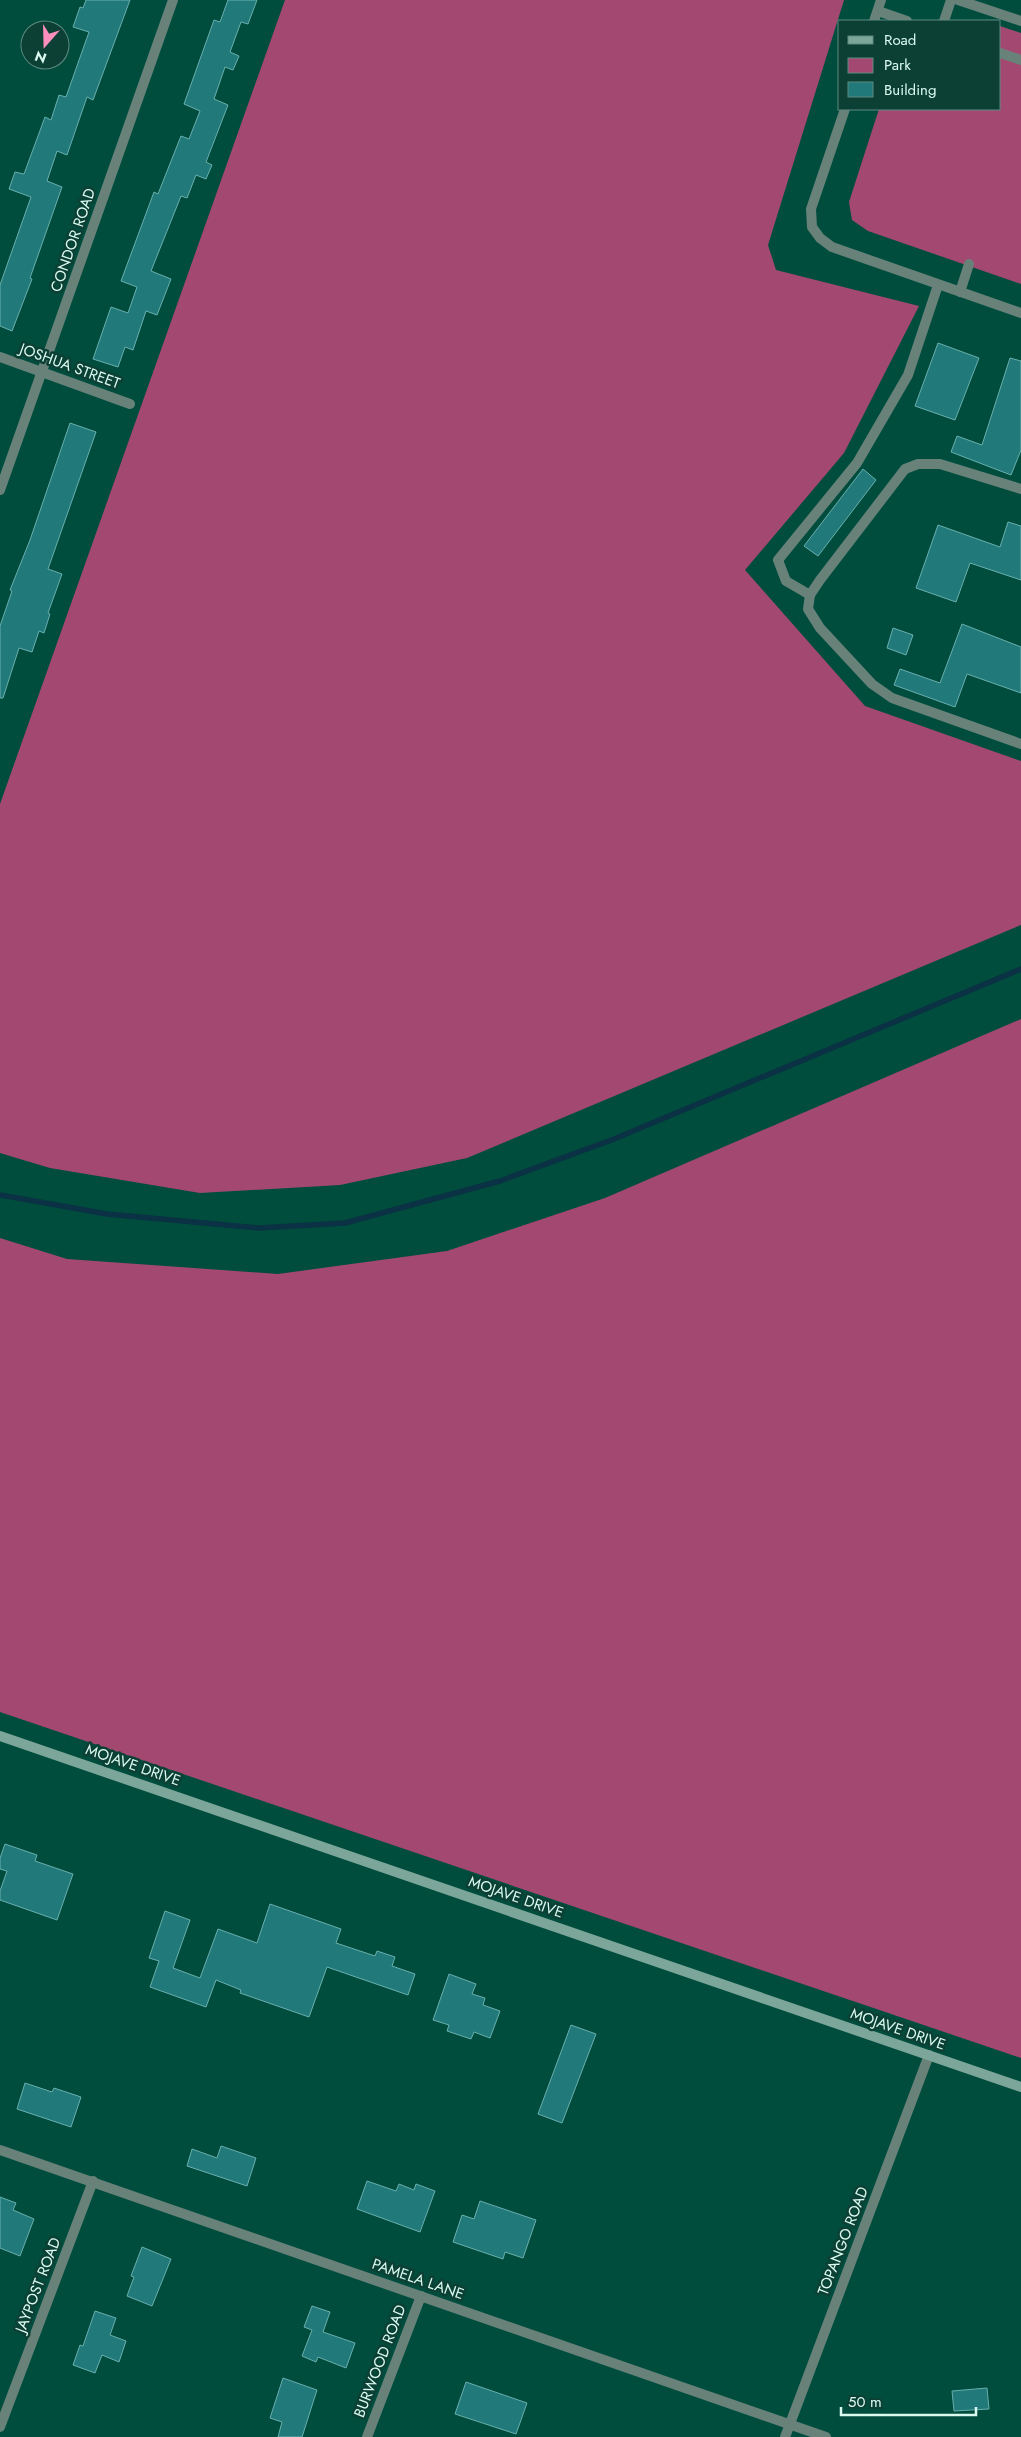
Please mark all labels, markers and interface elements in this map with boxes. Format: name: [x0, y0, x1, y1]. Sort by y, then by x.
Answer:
north arrow: [20, 20, 70, 70]
legend: [838, 20, 1001, 110]
text: Road: [884, 29, 916, 51]
text: N: [32, 46, 49, 69]
text: Park: [884, 54, 911, 76]
text: Building: [884, 79, 936, 101]
street label: CONDOR ROAD: [45, 185, 101, 295]
street label: JOSHUA STREET: [15, 337, 123, 394]
street label: MOJAVE DRIVE: [83, 1738, 183, 1792]
street label: MOJAVE DRIVE: [466, 1870, 566, 1924]
street label: MOJAVE DRIVE: [848, 2002, 948, 2056]
street label: TOPANGO ROAD: [812, 2184, 874, 2298]
street label: JAYPOST ROAD: [9, 2234, 66, 2338]
street label: PAMELA LANE: [369, 2253, 467, 2305]
street label: BURWOOD ROAD: [348, 2301, 412, 2421]
scale bar: [841, 2384, 976, 2416]
text: 50 m: [848, 2391, 882, 2413]

